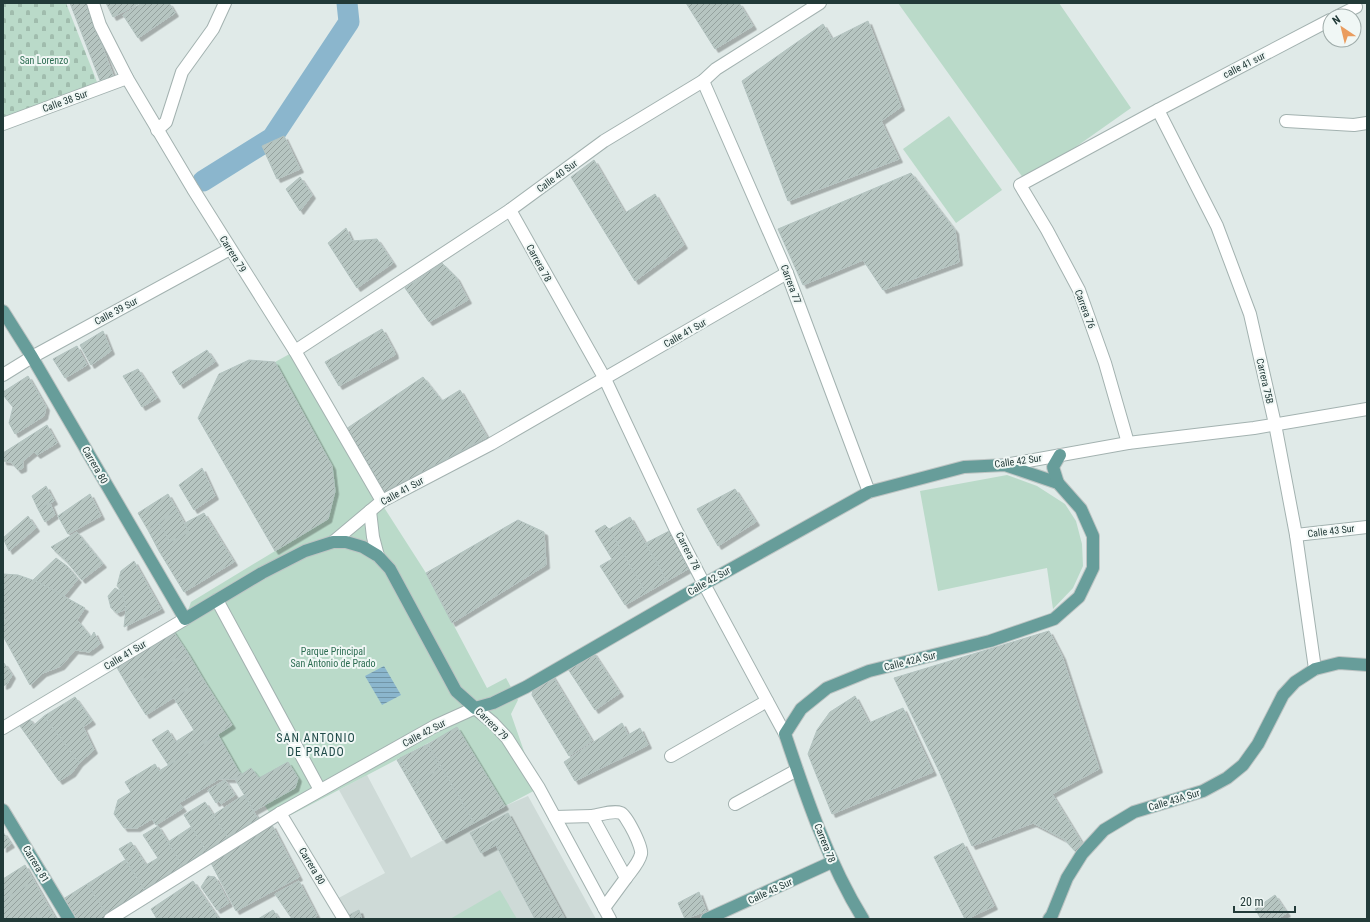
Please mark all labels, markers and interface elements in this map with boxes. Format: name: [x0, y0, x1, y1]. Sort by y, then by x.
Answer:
north arrow: [1322, 8, 1362, 48]
text: N: [1330, 13, 1343, 27]
street label: calle 41 sur: [1221, 50, 1267, 80]
park label: San Lorenzo: [20, 55, 68, 66]
street label: Calle 38 Sur: [41, 88, 89, 114]
street label: Calle 40 Sur: [535, 158, 579, 194]
street label: Carrera 79: [217, 234, 249, 274]
street label: Carrera 78: [524, 242, 554, 284]
street label: Carrera 77: [779, 263, 803, 305]
street label: Carrera 76: [1073, 288, 1097, 330]
street label: Calle 39 Sur: [93, 295, 139, 327]
street label: Calle 41 Sur: [662, 316, 708, 350]
street label: Carrera 75B: [1254, 357, 1276, 405]
street label: Carrera 80: [80, 445, 110, 486]
street label: Calle 42 Sur: [994, 452, 1042, 470]
street label: Calle 41 Sur: [379, 475, 425, 507]
street label: Calle 43 Sur: [1307, 523, 1355, 539]
street label: Carrera 78: [674, 530, 702, 572]
street label: Calle 42 Sur: [686, 564, 732, 598]
street label: Calle 41 Sur: [102, 638, 148, 672]
park label: Parque Principal San Antonio de Prado: [290, 646, 376, 669]
street label: Calle 42A Sur: [883, 649, 937, 673]
street label: Carrera 79: [473, 706, 511, 742]
street label: Calle 42 Sur: [401, 717, 447, 749]
district label: SAN ANTONIO DE PRADO: [276, 731, 356, 759]
street label: Calle 43A Sur: [1147, 787, 1201, 813]
street label: Carrera 78: [812, 822, 838, 864]
street label: Carrera 81: [21, 844, 51, 884]
street label: Carrera 80: [297, 846, 327, 886]
street label: Calle 43 Sur: [746, 876, 794, 906]
scale bar: [1234, 888, 1295, 914]
text: 20 m: [1240, 895, 1264, 909]

